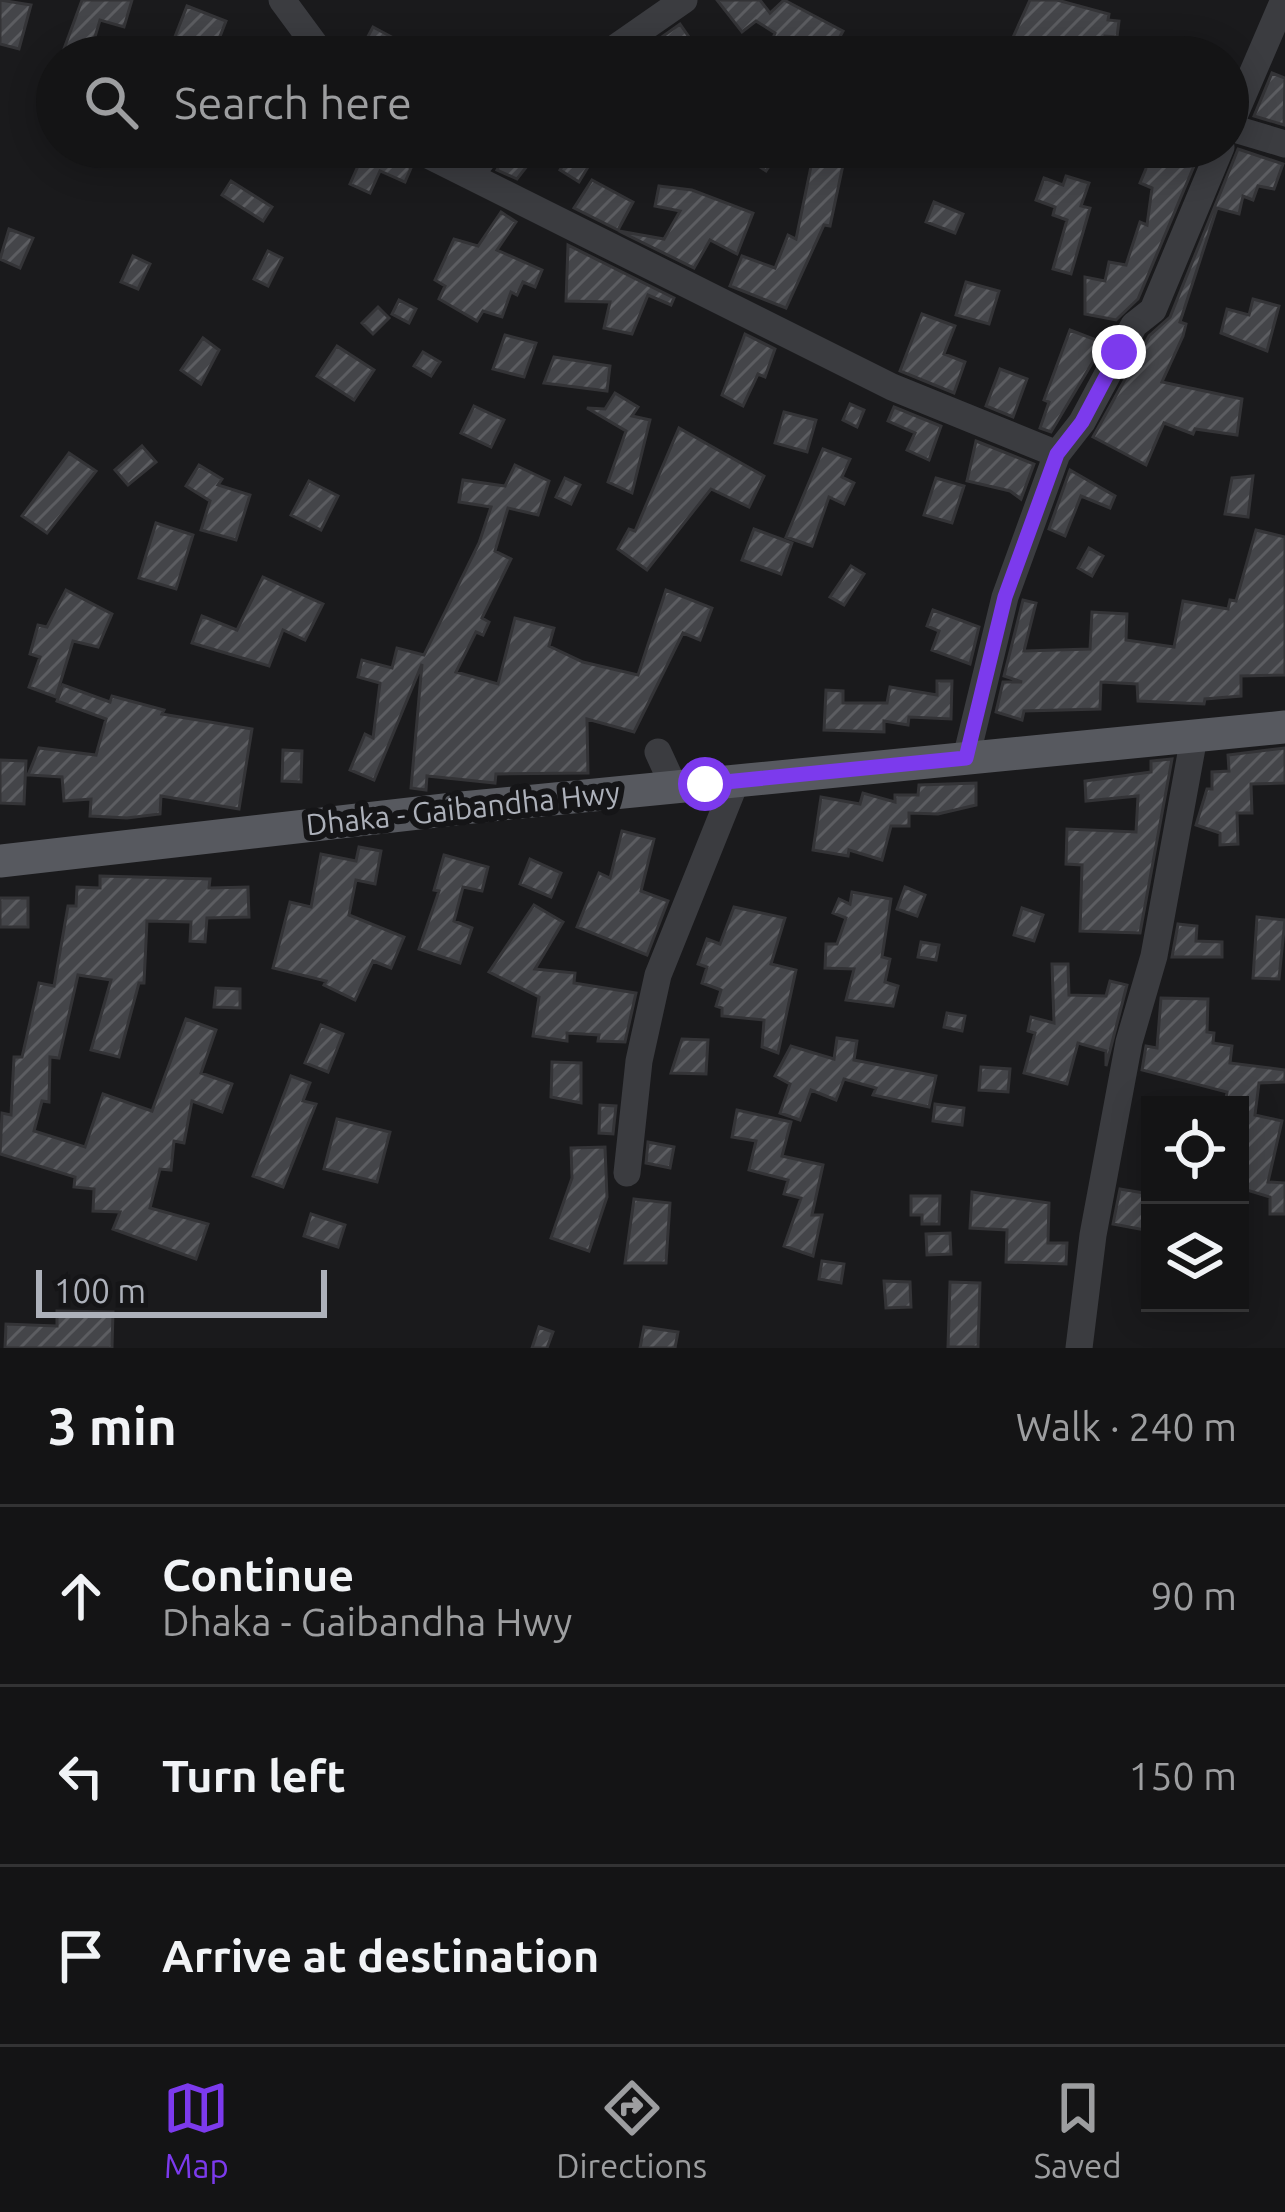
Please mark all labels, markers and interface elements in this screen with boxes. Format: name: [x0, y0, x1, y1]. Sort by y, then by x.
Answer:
search box: [36, 36, 1249, 168]
icon: search: [78, 69, 144, 135]
text: Search here: [174, 77, 412, 128]
route end: [1092, 325, 1146, 379]
route start: [678, 757, 732, 811]
street label: Dhaka - Gaibandha Hwy: [304, 775, 622, 841]
map controls: [1141, 1096, 1249, 1312]
button: locate: [1141, 1096, 1249, 1204]
button: layers: [1141, 1204, 1249, 1312]
scale bar: [36, 1264, 327, 1317]
text: 100 m: [54, 1272, 146, 1309]
text: 3 min: [48, 1397, 177, 1455]
text: Walk · 240 m: [1016, 1405, 1237, 1448]
text: Continue: [162, 1549, 354, 1600]
icon: ahead: [48, 1563, 114, 1629]
text: 90 m: [1150, 1574, 1237, 1617]
text: Dhaka - Gaibandha Hwy: [162, 1600, 572, 1643]
icon: left: [48, 1743, 114, 1809]
text: Turn left: [162, 1750, 346, 1801]
text: 150 m: [1128, 1754, 1237, 1797]
icon: arrive: [48, 1923, 114, 1989]
text: Arrive at destination: [162, 1930, 599, 1981]
tab: Map: [163, 2075, 229, 2184]
tab: Directions: [556, 2075, 707, 2184]
tab: Saved: [1034, 2075, 1122, 2184]

